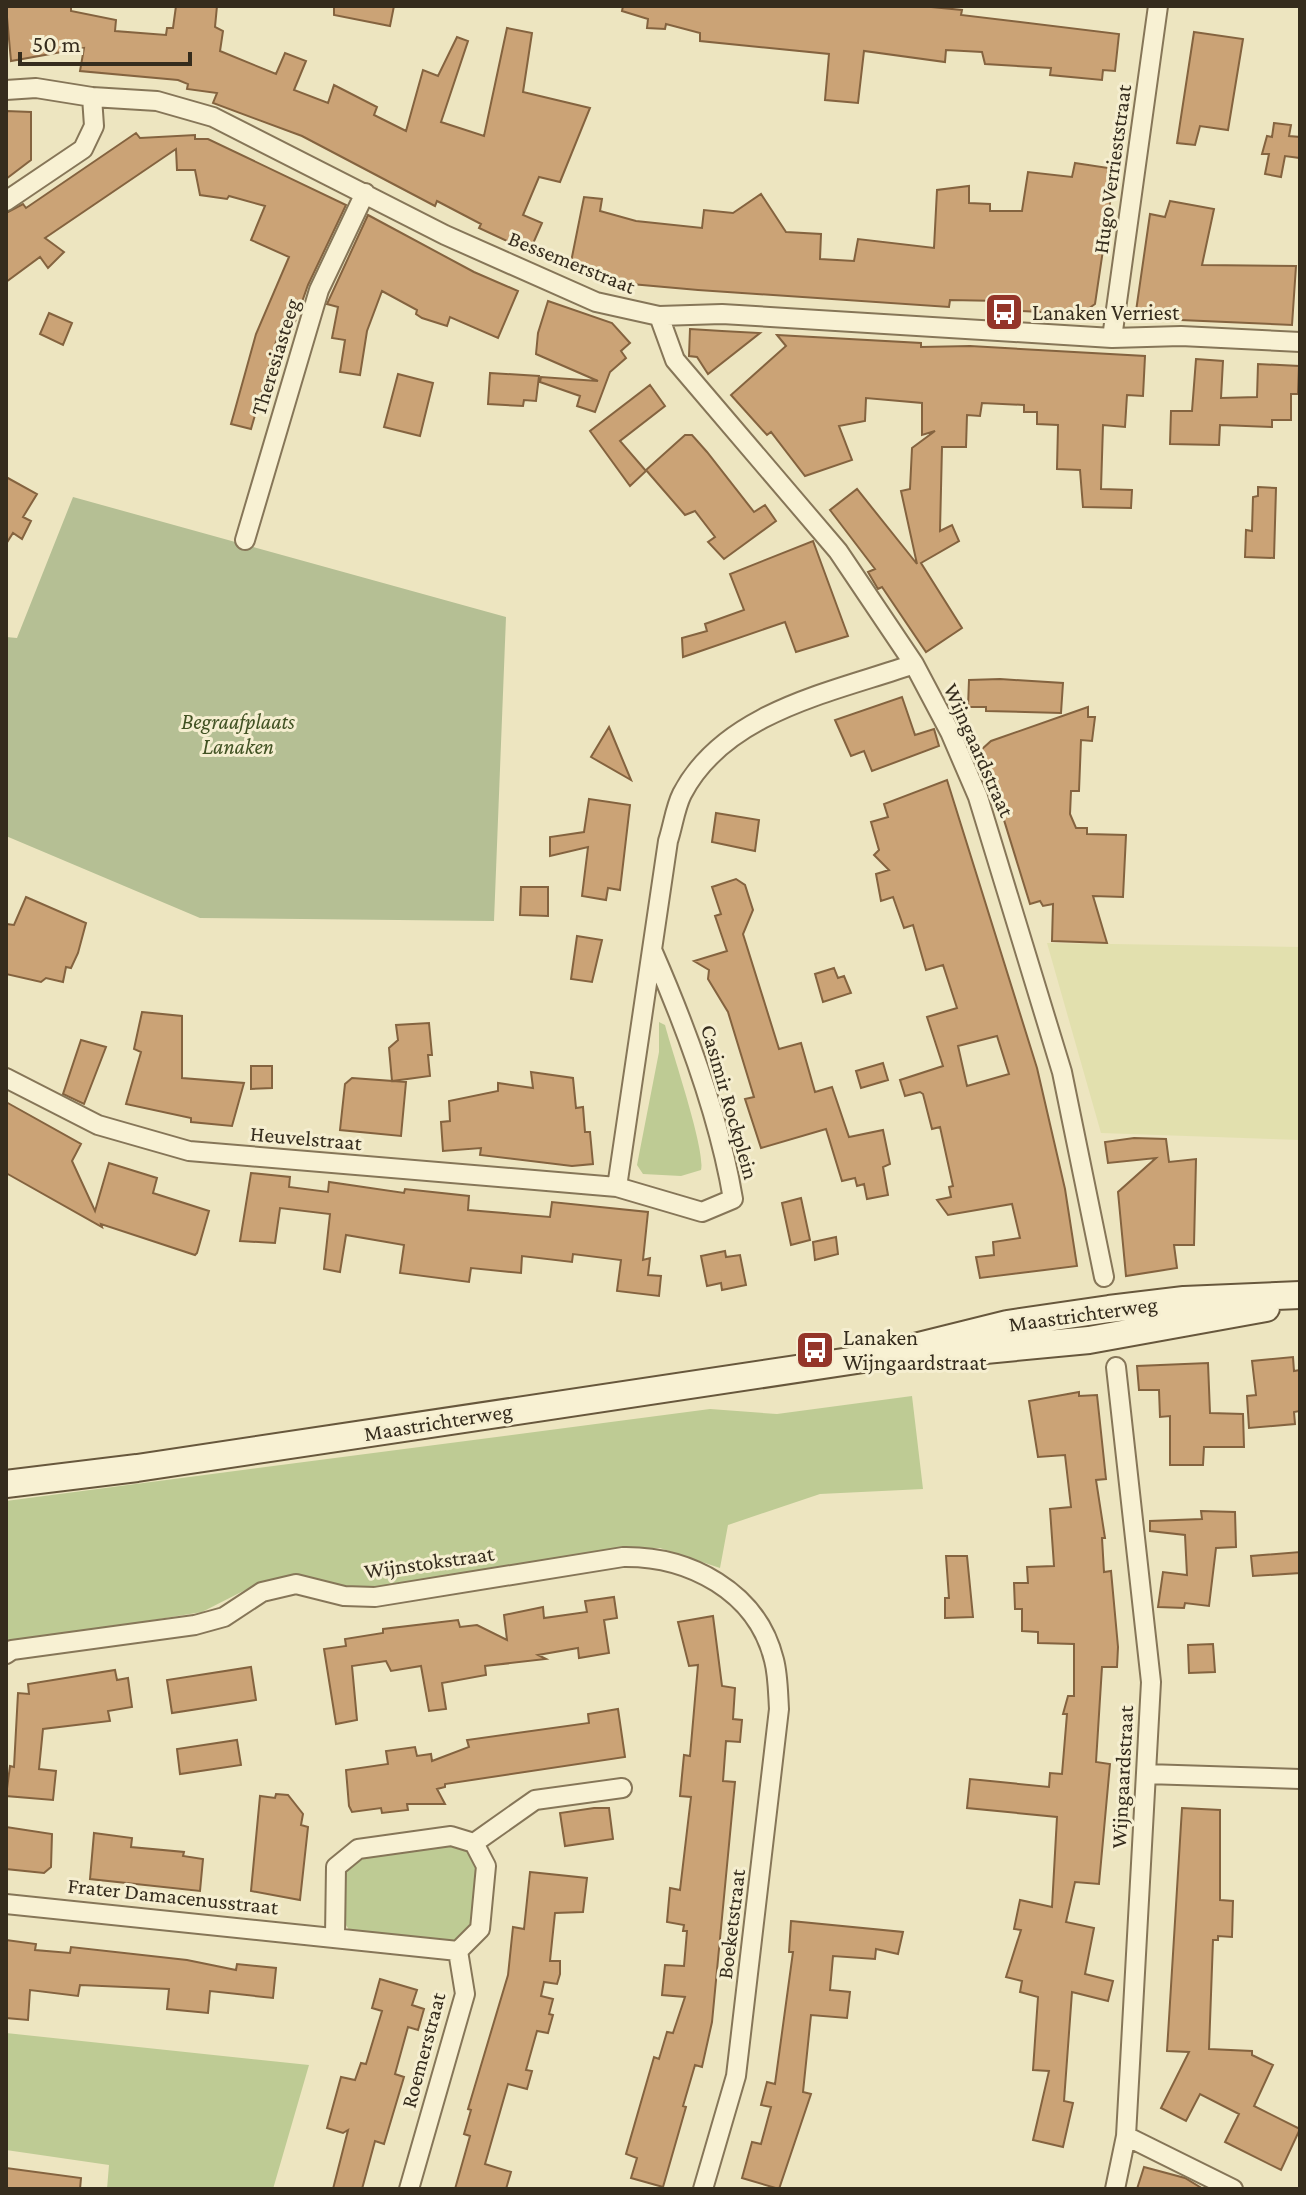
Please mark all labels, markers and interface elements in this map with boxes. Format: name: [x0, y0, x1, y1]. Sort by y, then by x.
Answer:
scale bar: [20, 16, 190, 66]
text: 50 m: [32, 30, 81, 57]
street label: Hugo Verrieststraat: [1088, 82, 1136, 255]
street label: Bessemerstraat: [505, 225, 640, 299]
bus stop icon: Lanaken Verriest: [983, 291, 1025, 333]
street label: Theresiasteeg: [245, 295, 305, 418]
place label: Lanaken Verriest: [1032, 300, 1180, 325]
street label: Wijngaardstraat: [938, 679, 1020, 821]
park label: Begraafplaats Lanaken: [181, 709, 295, 759]
street label: Casimir Rockplein: [696, 1022, 764, 1182]
street label: Heuvelstraat: [249, 1121, 364, 1155]
street label: Maastrichterweg: [1007, 1291, 1159, 1337]
place label: Lanaken Wijngaardstraat: [843, 1325, 987, 1375]
bus stop icon: Lanaken Wijngaardstraat: [794, 1329, 836, 1371]
street label: Maastrichterweg: [362, 1398, 514, 1446]
street label: Wijnstokstraat: [362, 1540, 496, 1583]
street label: Wijngaardstraat: [1106, 1704, 1138, 1849]
street label: Boeketstraat: [712, 1867, 750, 1980]
street label: Frater Damacenusstraat: [67, 1873, 280, 1920]
street label: Roemerstraat: [396, 1989, 451, 2110]

